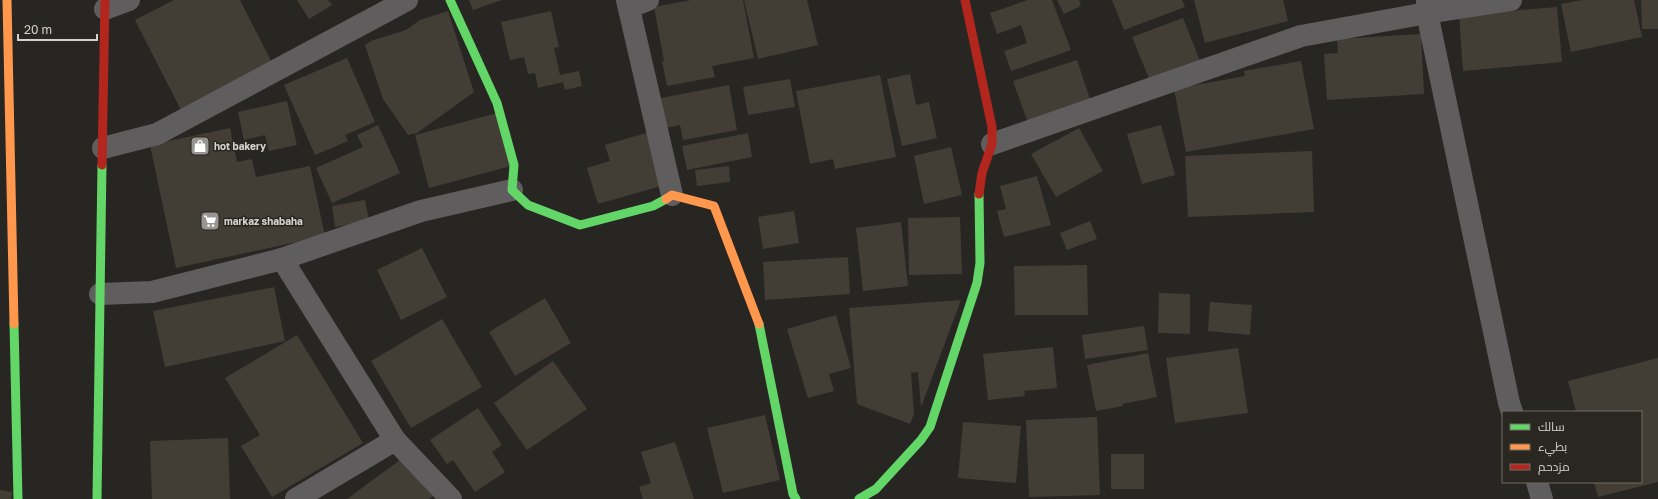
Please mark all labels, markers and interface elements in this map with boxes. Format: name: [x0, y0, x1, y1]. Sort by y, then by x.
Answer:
scale bar: [18, 16, 97, 42]
text: 20 m: [24, 22, 52, 37]
shop icon: hot bakery: [189, 135, 211, 157]
place label: hot bakery: [214, 140, 266, 152]
supermarket icon: markaz shabaha: [199, 210, 221, 232]
place label: markaz shabaha: [224, 215, 303, 227]
legend: [1502, 411, 1642, 483]
text: سالك: [1538, 419, 1565, 434]
text: بطيء: [1538, 439, 1567, 457]
text: مزدحم: [1538, 459, 1570, 475]

